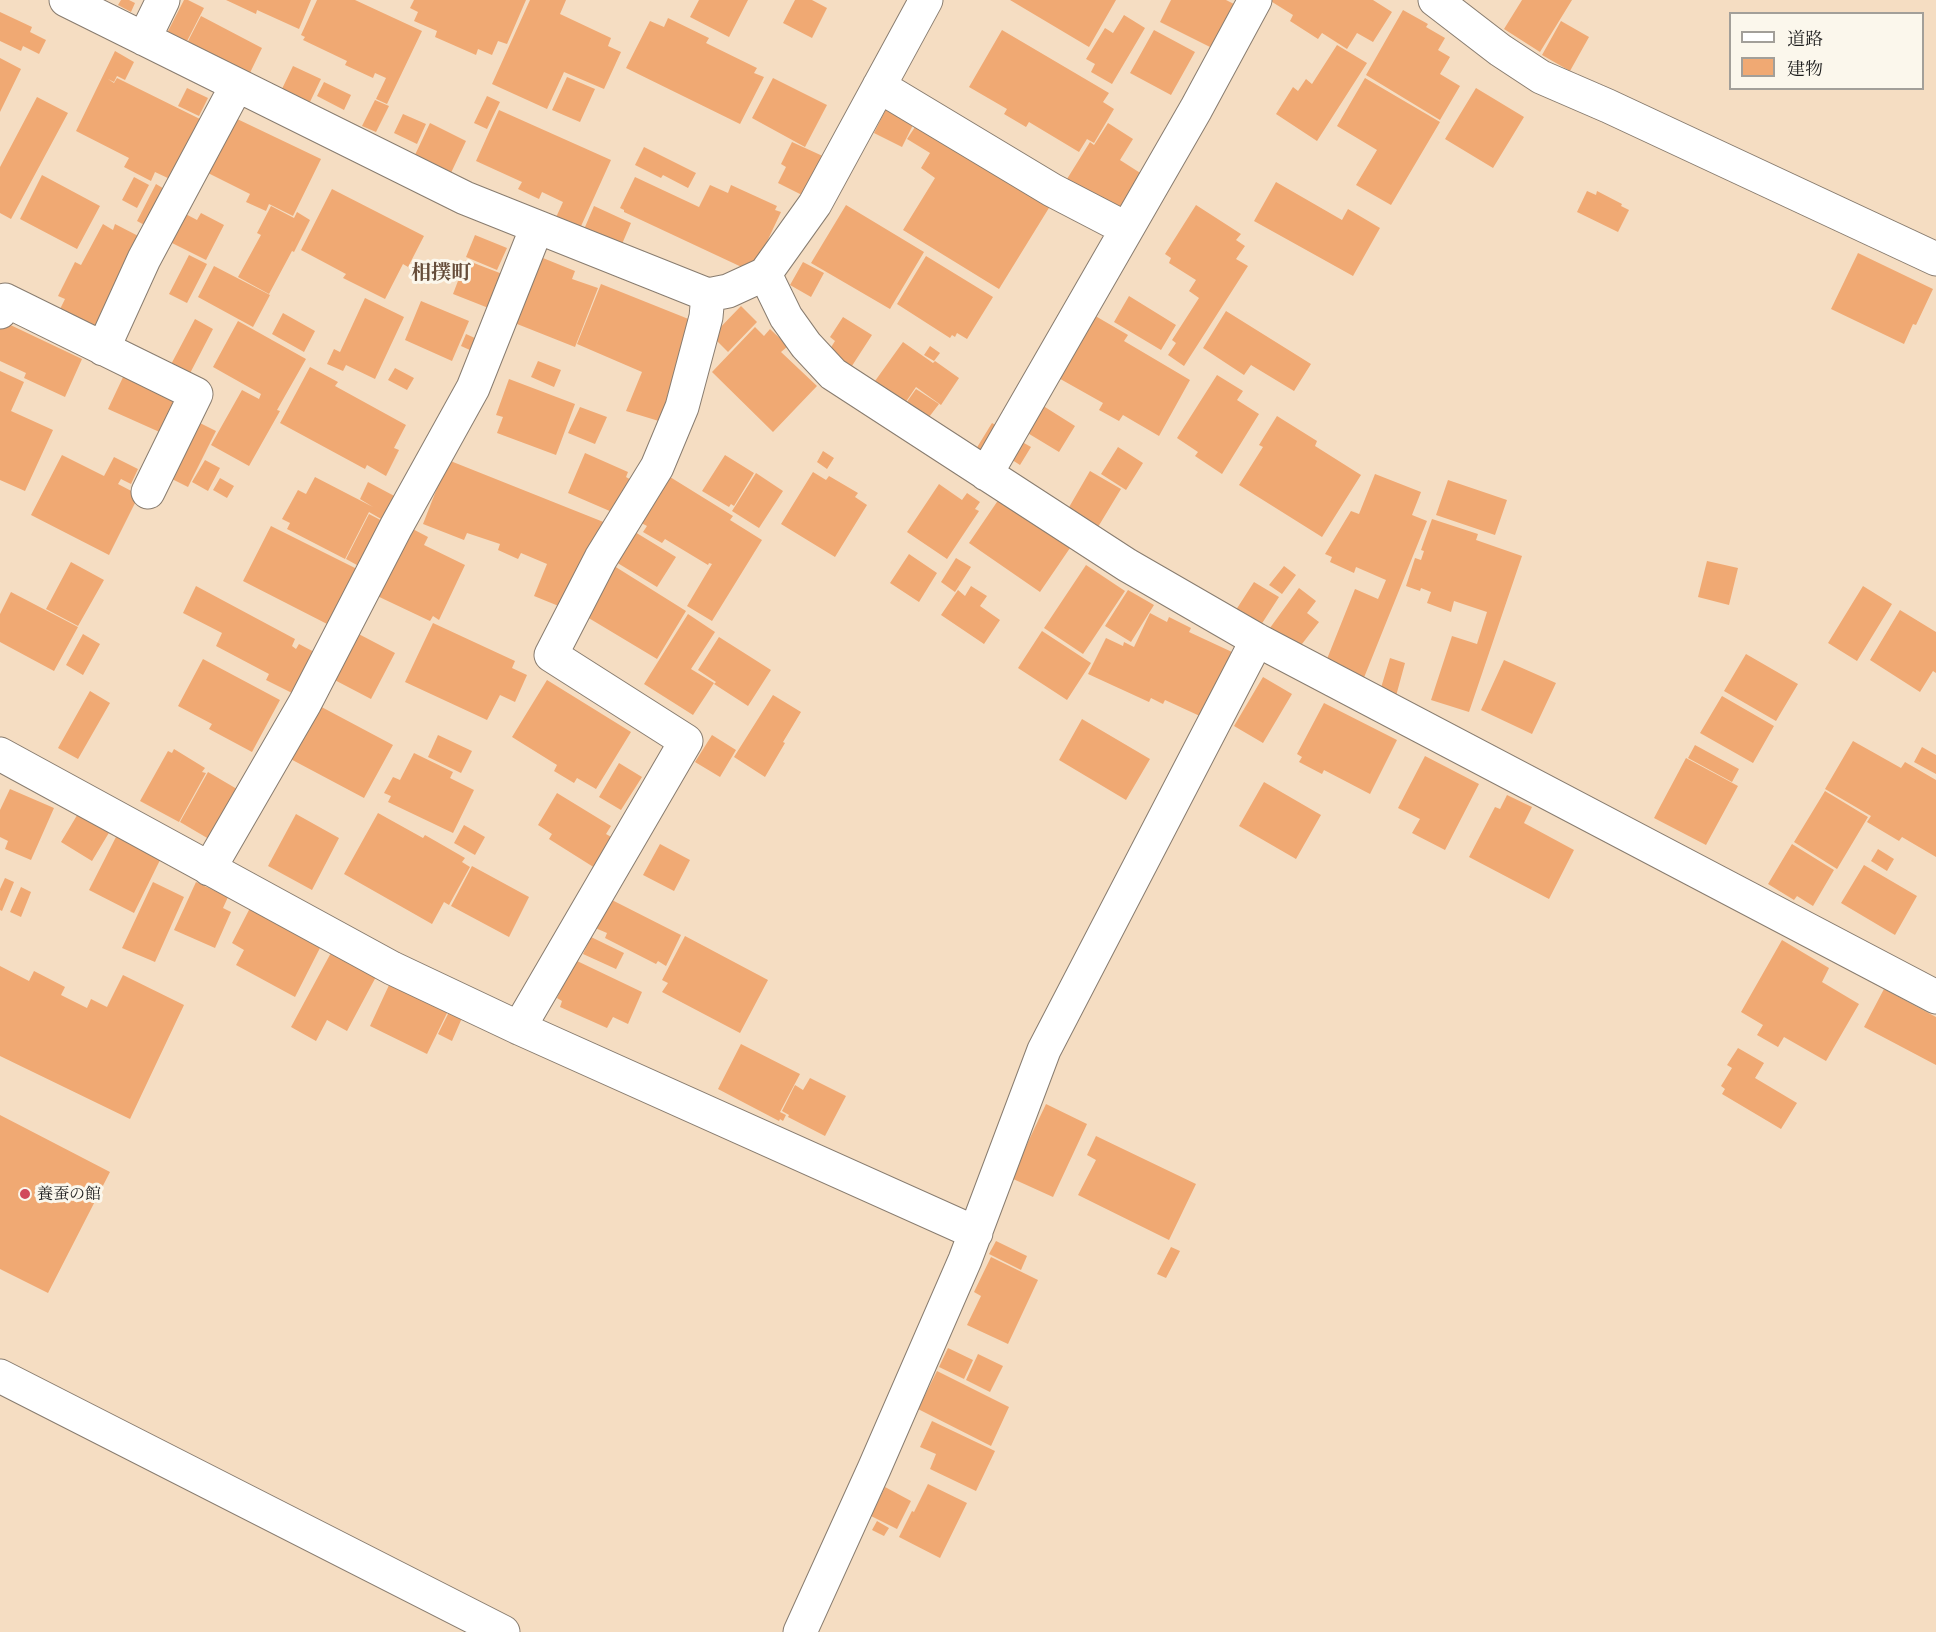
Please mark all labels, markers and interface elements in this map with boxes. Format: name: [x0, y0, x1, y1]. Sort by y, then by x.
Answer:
legend: [1729, 12, 1924, 90]
text: 道路: [1787, 28, 1823, 50]
text: 建物: [1787, 58, 1823, 80]
district label: 相撲町: [411, 261, 471, 285]
place label: 養蚕の館: [37, 1184, 101, 1204]
marker: 養蚕の館: [18, 1187, 32, 1201]

